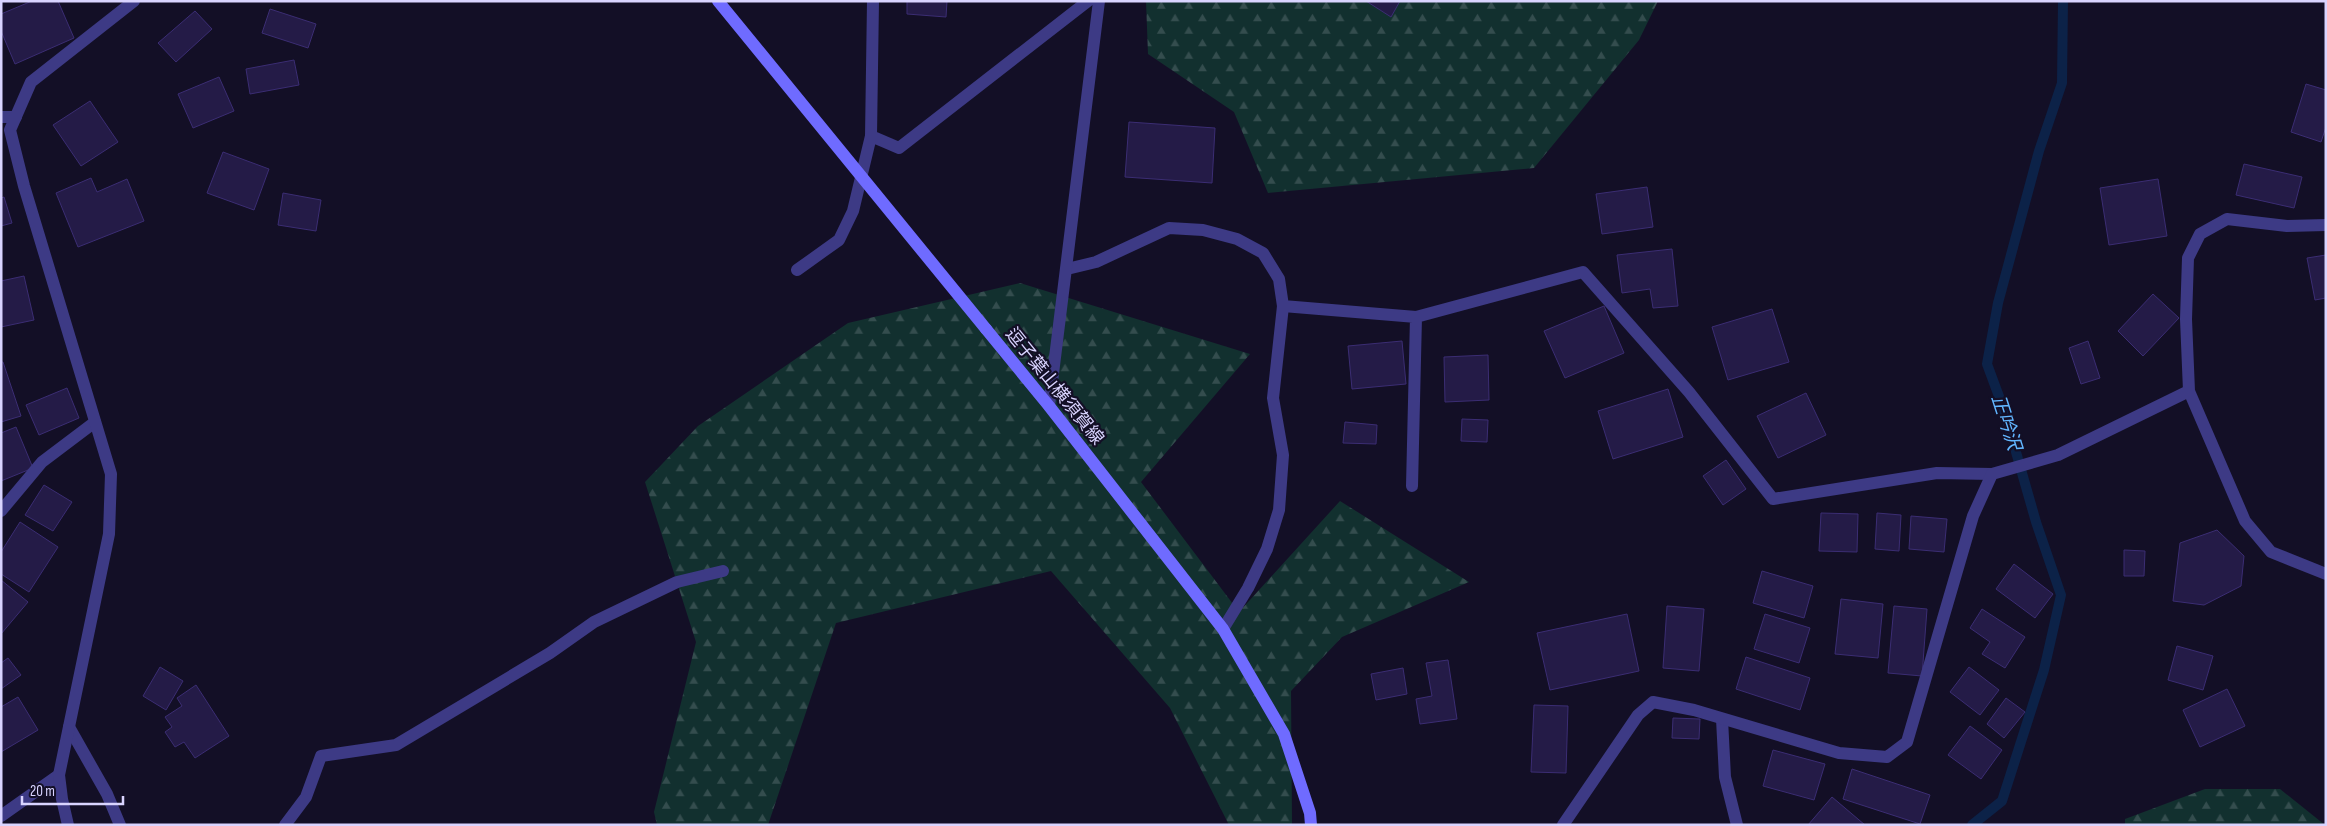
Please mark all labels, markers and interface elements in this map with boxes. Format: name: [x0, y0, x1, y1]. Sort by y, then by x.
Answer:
street label: 逗子葉山横須賀線: [1001, 324, 1108, 449]
water label: 正吟沢: [1986, 392, 2026, 456]
scale bar: [22, 774, 124, 806]
text: 20 m: [30, 782, 55, 801]

